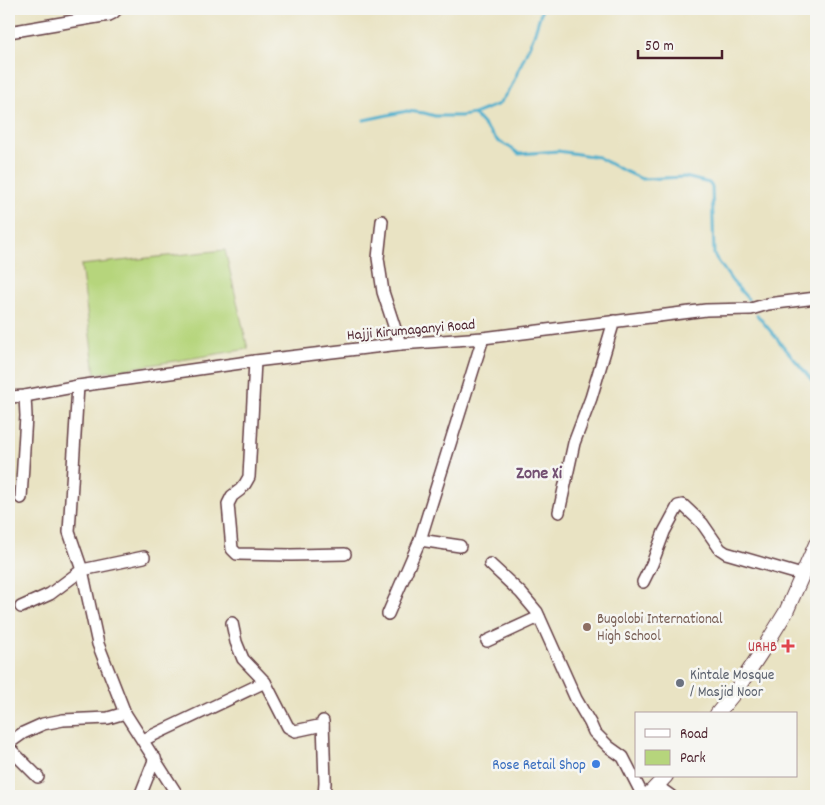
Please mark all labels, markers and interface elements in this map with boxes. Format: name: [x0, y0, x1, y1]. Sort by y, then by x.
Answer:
scale bar: [638, 28, 721, 60]
text: 50 m: [645, 36, 674, 58]
street label: Hajji Kirumaganyi Road: [346, 314, 476, 348]
district label: Zone Xi: [516, 462, 563, 487]
place label: Bugolobi International High School: [597, 609, 723, 648]
marker: Bugolobi International High School: [581, 621, 593, 633]
place label: URHB: [748, 637, 777, 659]
marker: URHB: [781, 639, 795, 653]
place label: Kintale Mosque / Masjid Noor: [690, 665, 775, 704]
marker: Kintale Mosque / Masjid Noor: [674, 677, 686, 689]
legend: [635, 712, 798, 778]
text: Road: [680, 724, 708, 746]
text: Park: [680, 748, 706, 770]
place label: Rose Retail Shop: [492, 755, 586, 777]
marker: Rose Retail Shop: [590, 758, 602, 770]

